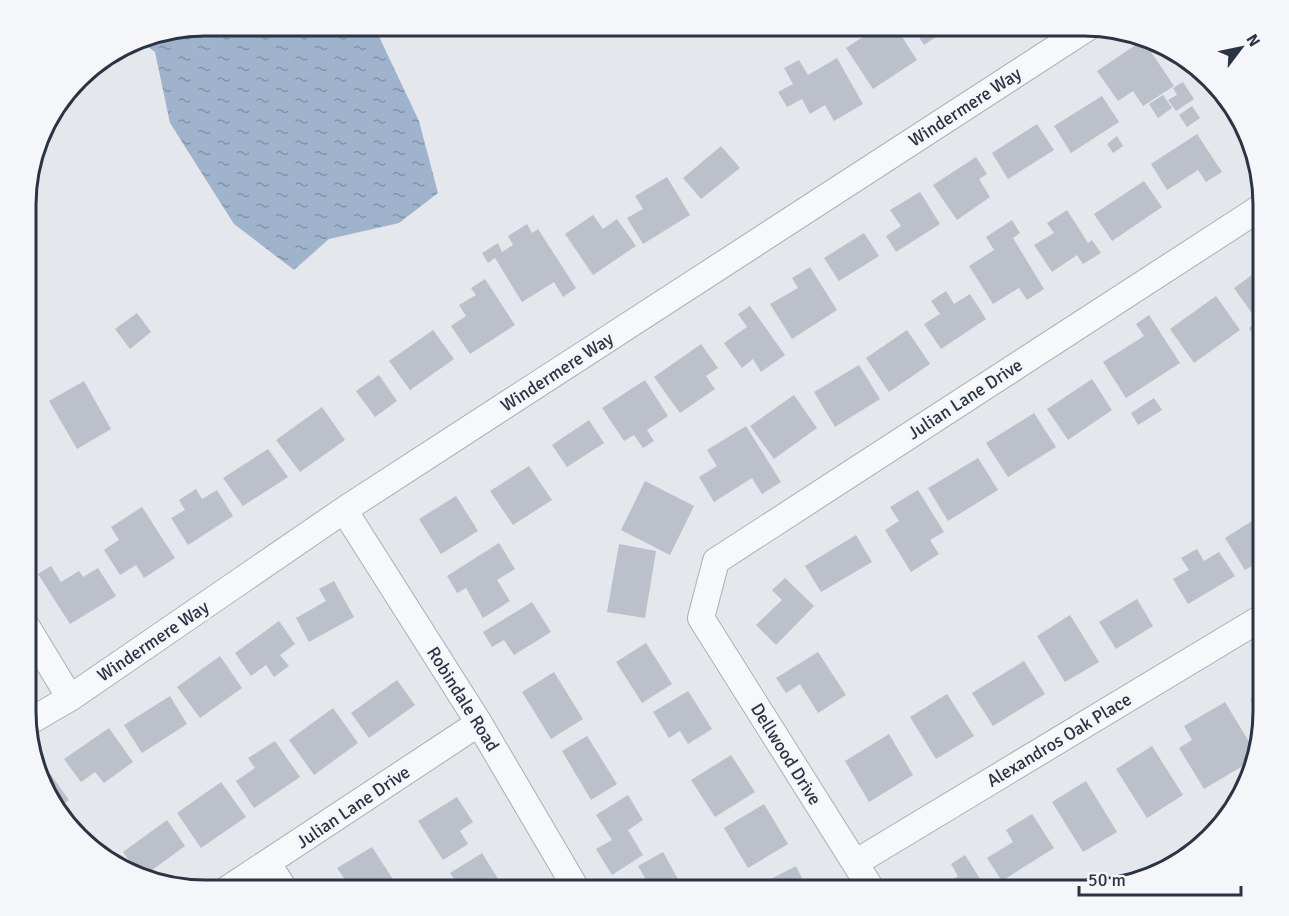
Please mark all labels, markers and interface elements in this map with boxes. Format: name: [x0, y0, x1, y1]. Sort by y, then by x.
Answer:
north arrow: [1211, 18, 1271, 78]
text: N: [1241, 31, 1264, 51]
street label: Windermere Way: [905, 62, 1026, 152]
street label: Windermere Way: [497, 327, 618, 417]
street label: Julian Lane Drive: [904, 354, 1026, 444]
street label: Windermere Way: [93, 595, 213, 686]
street label: Robindale Road: [422, 643, 504, 755]
street label: Alexandros Oak Place: [983, 688, 1135, 792]
street label: Dellwood Drive: [746, 699, 826, 809]
street label: Julian Lane Drive: [292, 761, 414, 853]
scale bar: [1079, 859, 1241, 897]
text: 50 m: [1088, 869, 1126, 891]

